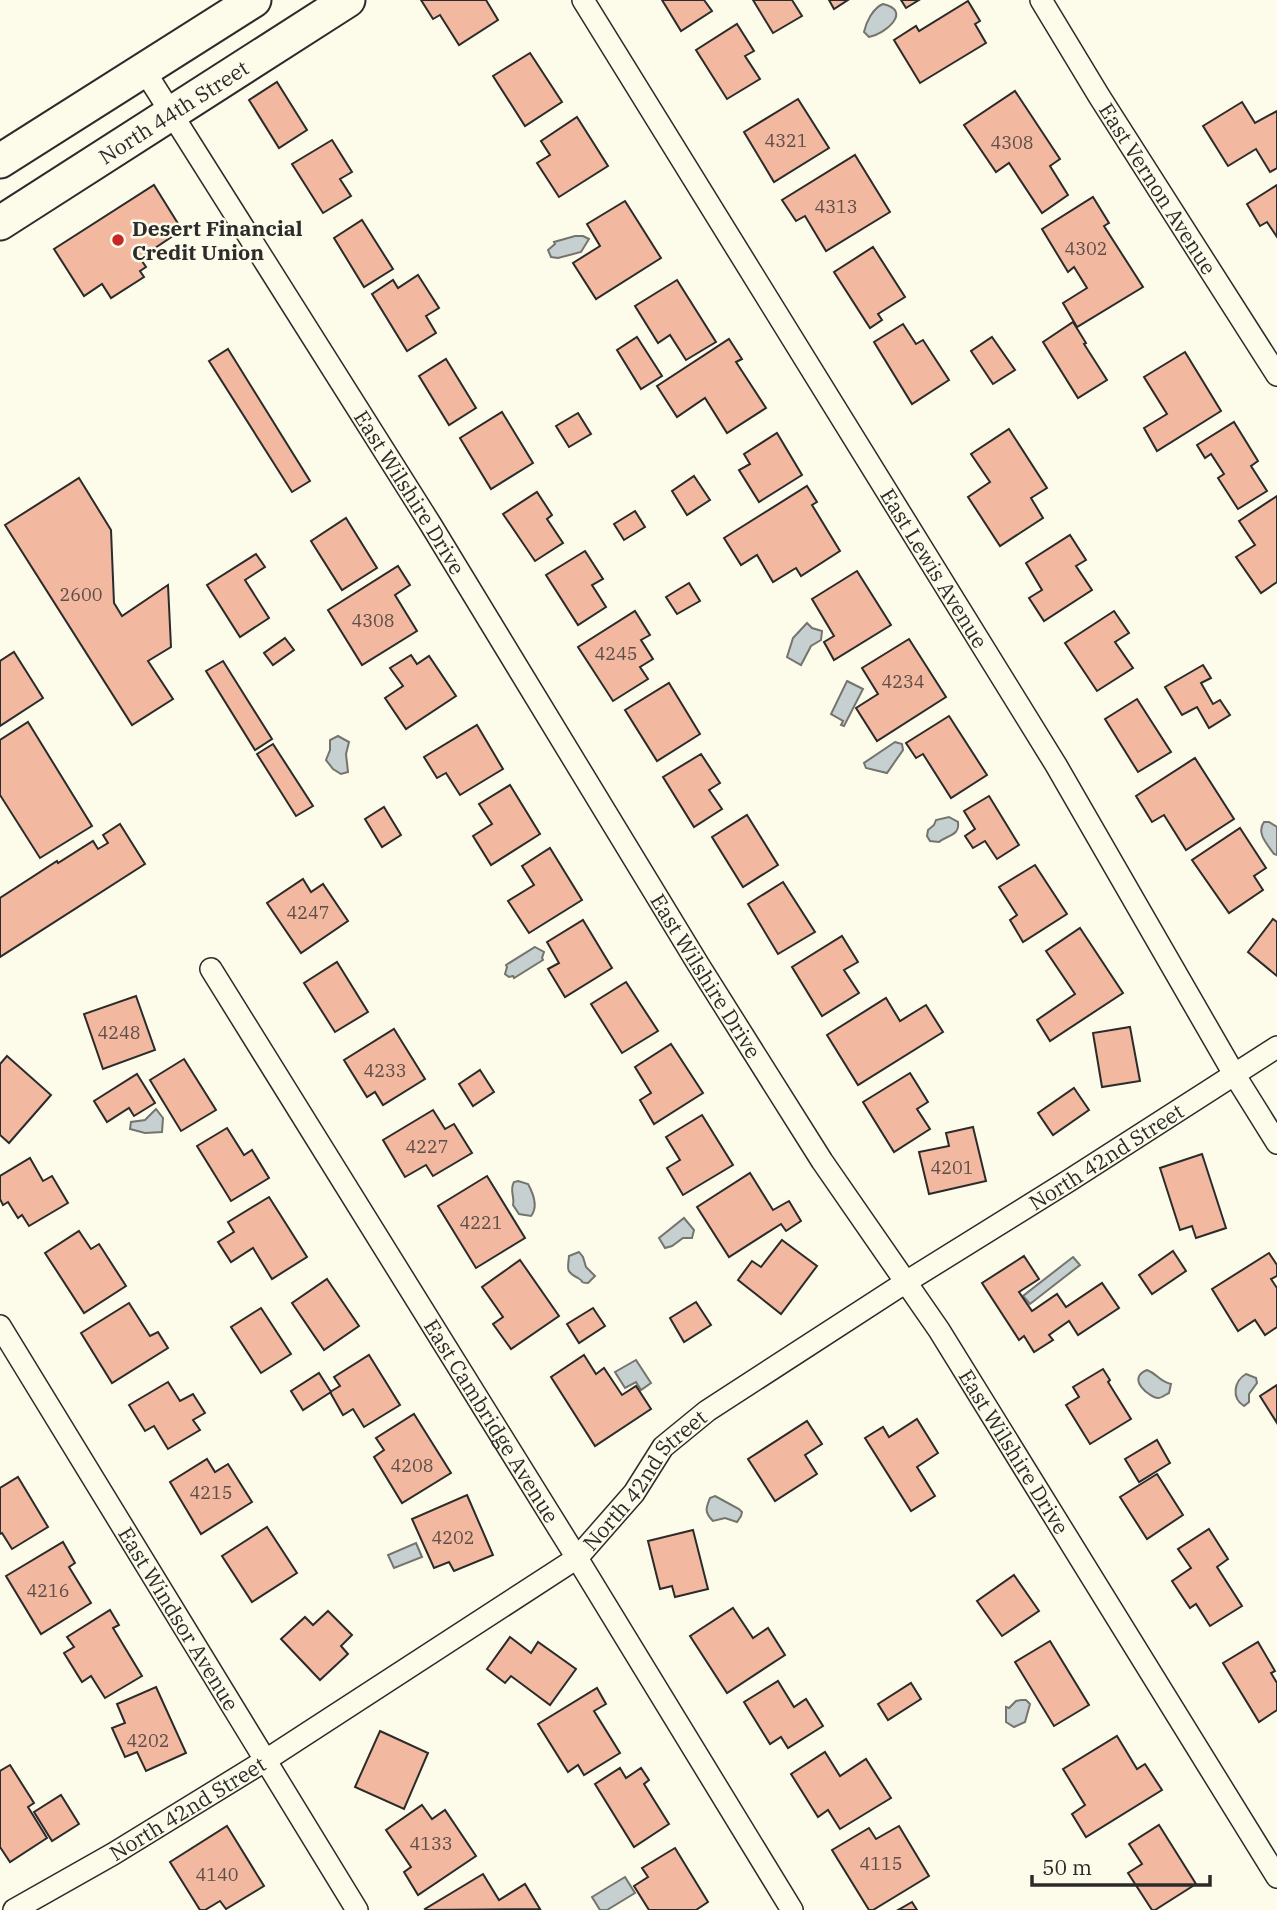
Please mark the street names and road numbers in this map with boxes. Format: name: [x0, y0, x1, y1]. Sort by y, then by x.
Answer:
street label: North 44th Street: [93, 53, 254, 170]
street label: East Vernon Avenue: [1093, 98, 1223, 280]
street label: East Wilshire Drive: [348, 405, 472, 580]
street label: East Lewis Avenue: [874, 483, 994, 653]
street label: East Wilshire Drive: [644, 888, 768, 1063]
street label: North 42nd Street: [1023, 1097, 1189, 1216]
street label: East Cambridge Avenue: [418, 1314, 566, 1528]
street label: East Wilshire Drive: [953, 1364, 1076, 1539]
street label: North 42nd Street: [576, 1403, 712, 1556]
street label: East Windsor Avenue: [112, 1522, 246, 1716]
street label: North 42nd Street: [104, 1750, 271, 1867]

